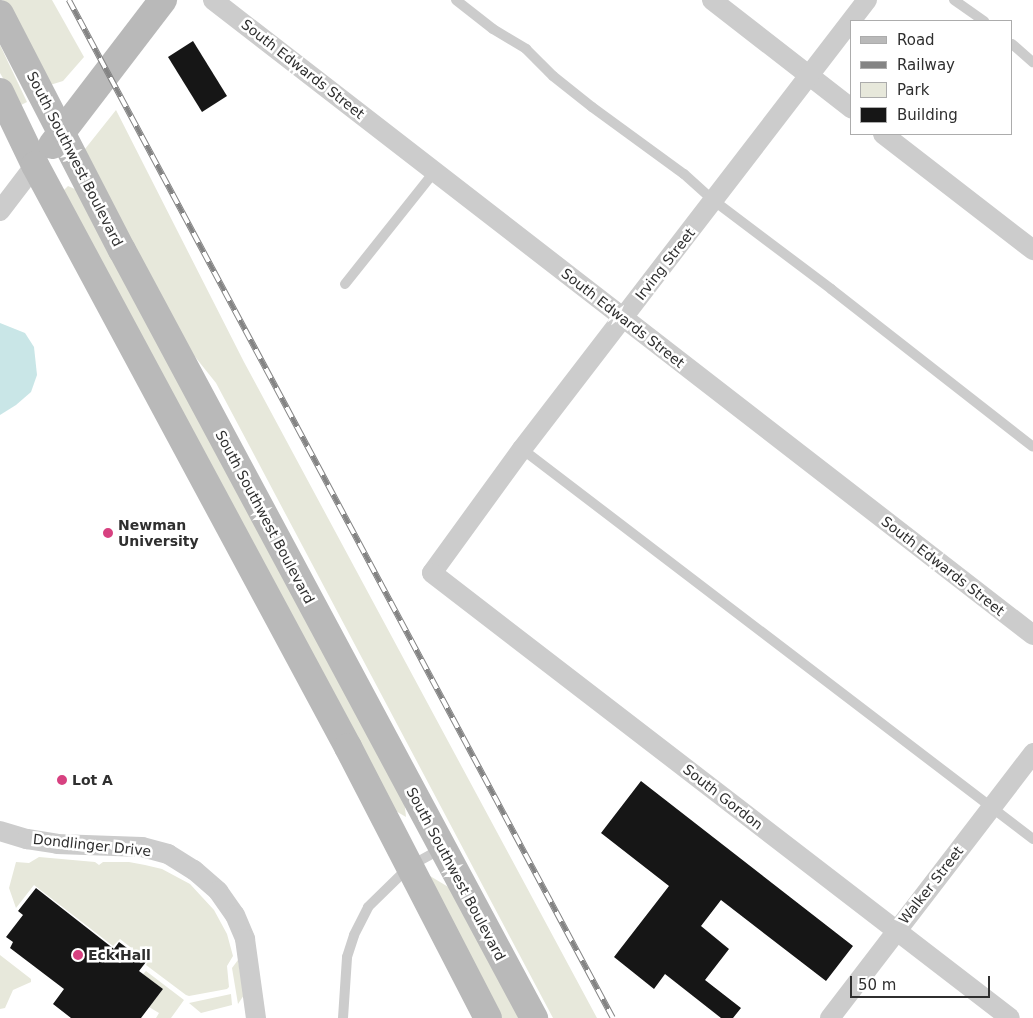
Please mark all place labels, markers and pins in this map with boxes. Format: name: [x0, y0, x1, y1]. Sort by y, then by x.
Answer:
place label: Newman University: [118, 517, 199, 550]
marker: Newman University: [102, 527, 114, 539]
place label: Lot A: [72, 772, 113, 788]
marker: Lot A: [56, 774, 68, 786]
place label: Eck Hall: [88, 947, 151, 963]
marker: Eck Hall: [72, 949, 84, 961]

